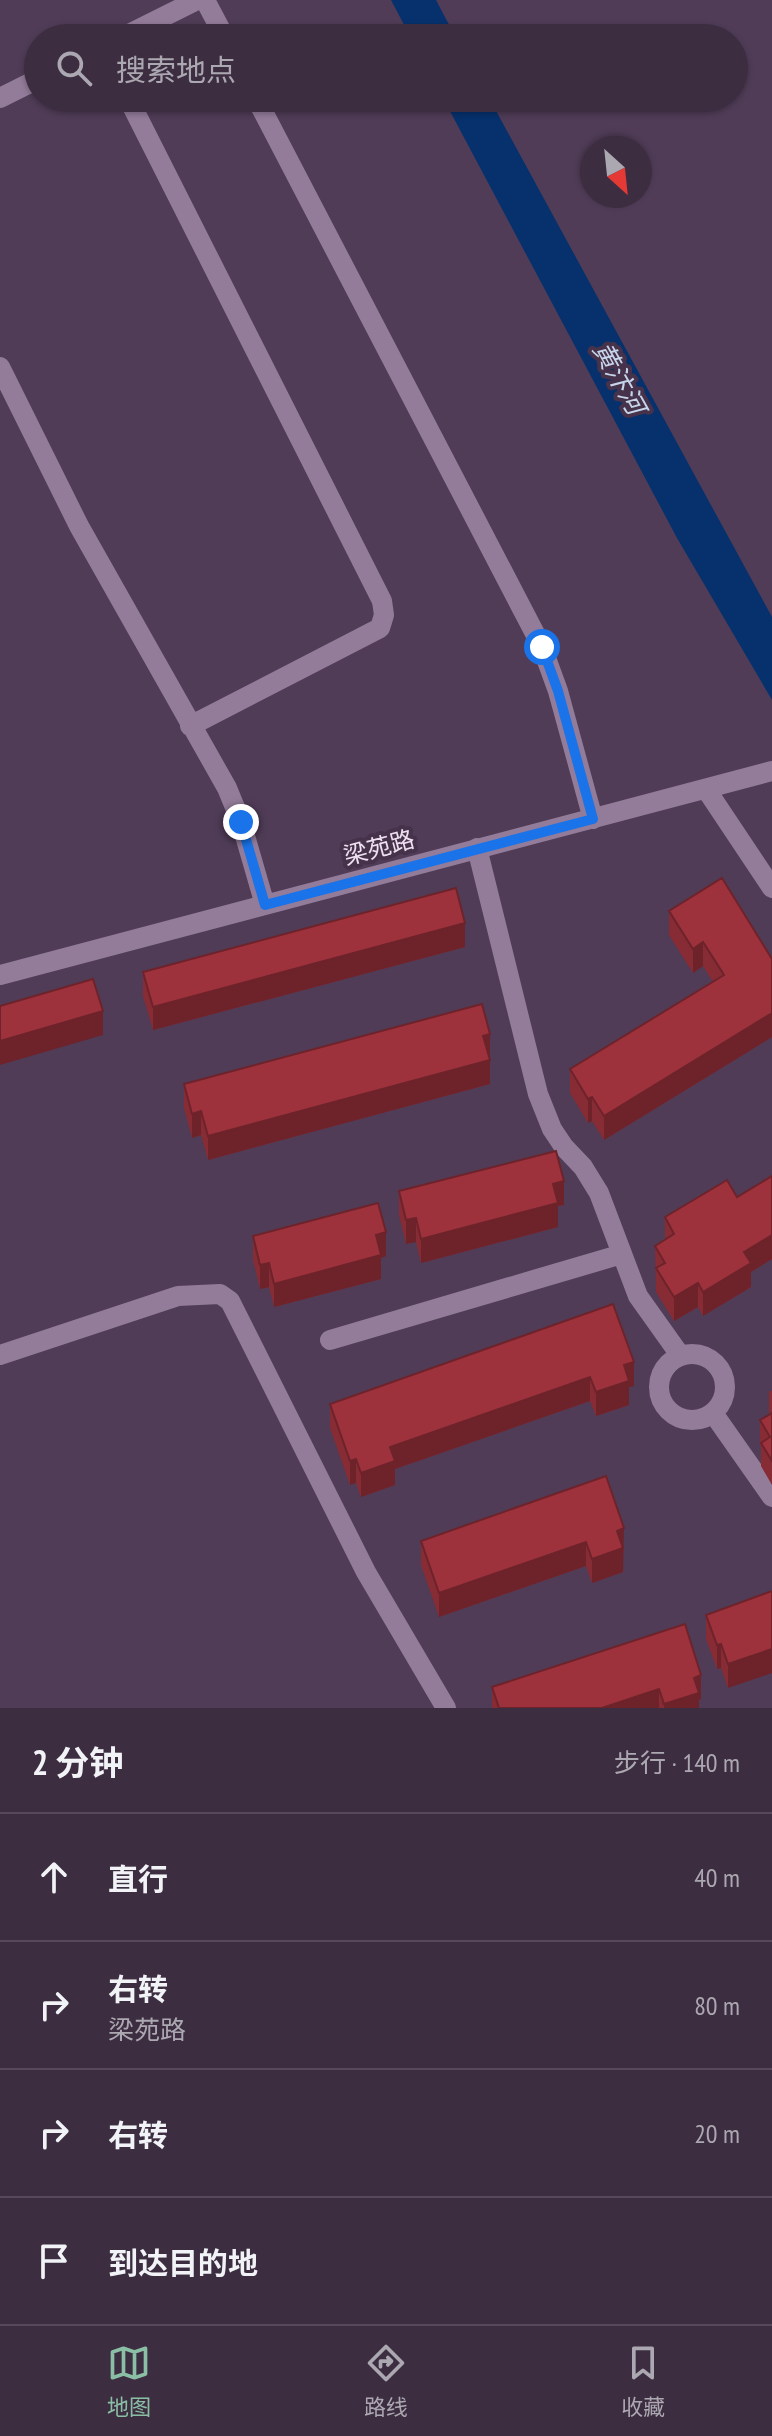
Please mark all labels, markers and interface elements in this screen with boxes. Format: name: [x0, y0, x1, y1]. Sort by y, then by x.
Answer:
search box: [24, 24, 748, 112]
icon: search: [52, 46, 96, 90]
text: 搜索地点: [116, 50, 236, 89]
north arrow: [580, 136, 652, 208]
water label: 黄汴河: [586, 336, 655, 424]
route start: [524, 629, 560, 665]
route end: [223, 804, 259, 840]
street label: 梁苑路: [340, 823, 418, 872]
text: 2 分钟: [32, 1740, 123, 1784]
text: 步行 · 140 m: [614, 1746, 740, 1779]
icon: ahead: [32, 1855, 76, 1899]
text: 直行: [108, 1859, 168, 1898]
text: 40 m: [694, 1861, 740, 1894]
text: 右转: [108, 1969, 168, 2008]
icon: right: [32, 1983, 76, 2027]
text: 80 m: [694, 1989, 740, 2022]
text: 梁苑路: [108, 2013, 186, 2046]
icon: right: [32, 2111, 76, 2155]
text: 右转: [108, 2115, 168, 2154]
text: 20 m: [694, 2117, 740, 2150]
icon: arrive: [32, 2239, 76, 2283]
text: 到达目的地: [108, 2243, 258, 2282]
tab: 地图: [107, 2341, 151, 2421]
tab: 路线: [364, 2341, 408, 2421]
tab: 收藏: [621, 2341, 665, 2421]

